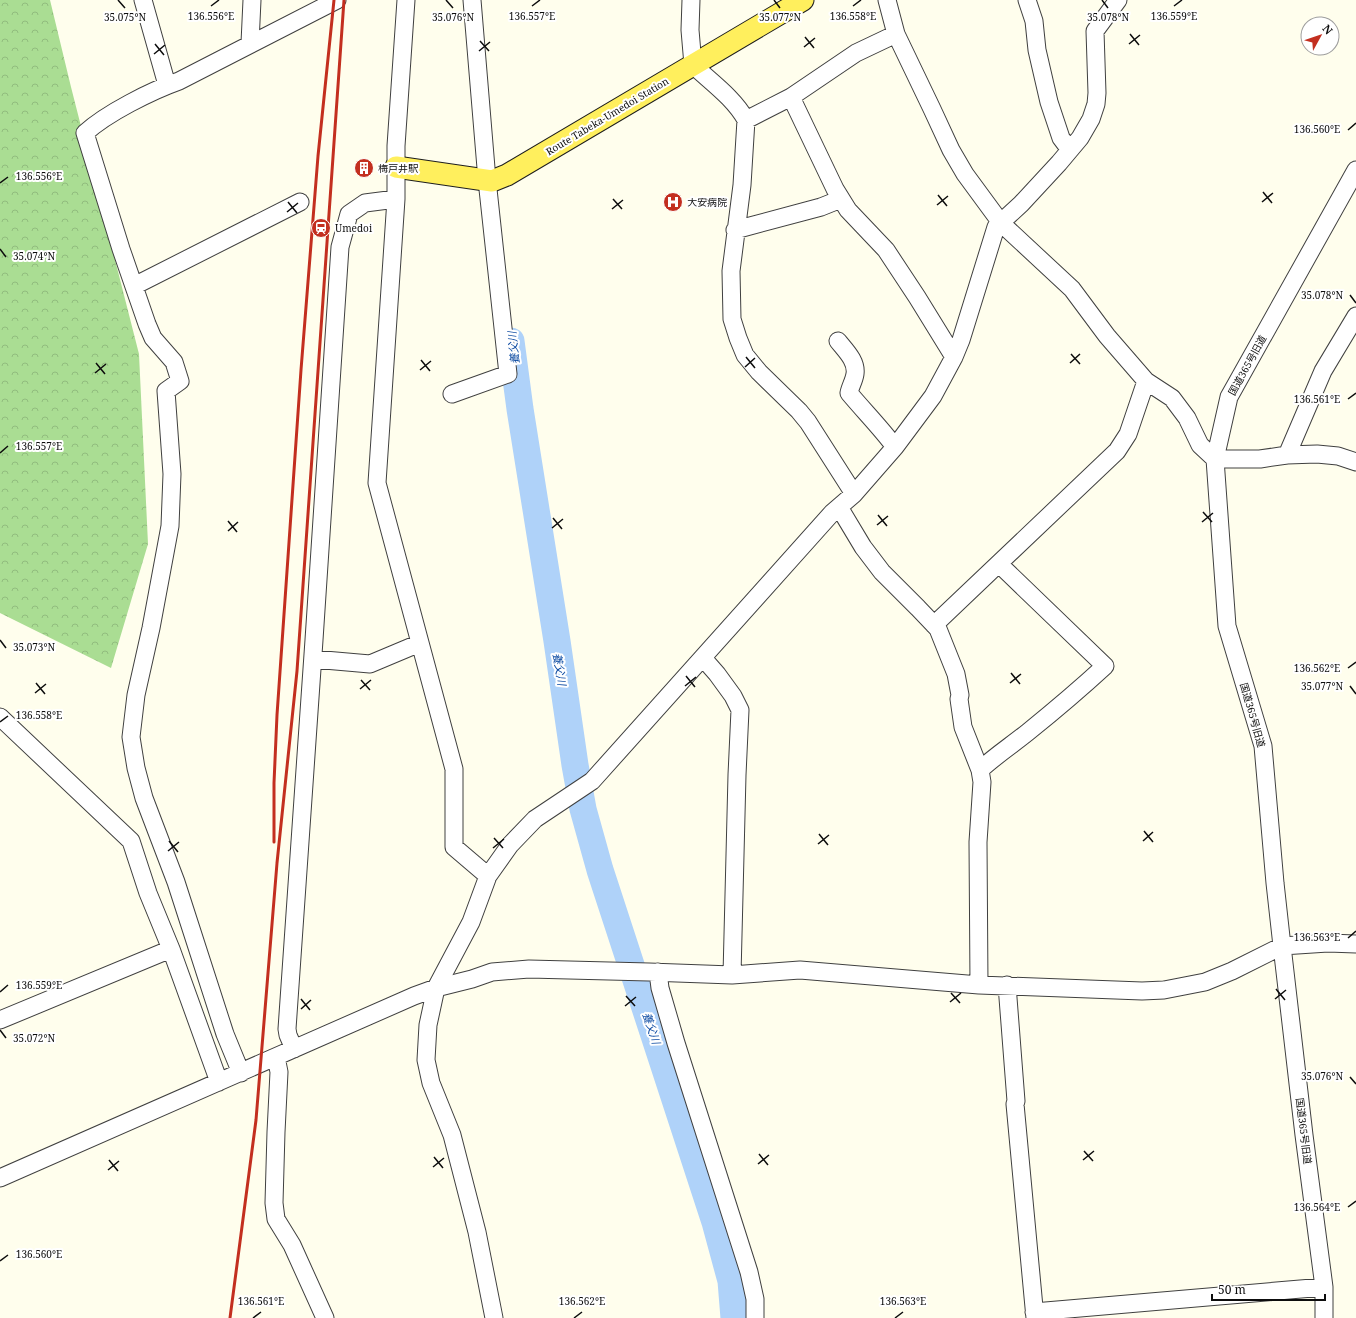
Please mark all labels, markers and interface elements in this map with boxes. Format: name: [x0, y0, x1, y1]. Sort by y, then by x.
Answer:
text: 136.556°E: [188, 9, 234, 23]
text: 136.557°E: [509, 9, 555, 23]
text: 136.558°E: [830, 9, 876, 23]
text: 136.559°E: [1151, 9, 1197, 23]
text: 35.075°N: [104, 10, 146, 24]
text: 35.076°N: [432, 10, 474, 24]
text: 35.077°N: [759, 10, 801, 24]
text: 35.078°N: [1087, 10, 1129, 24]
north arrow: [1300, 16, 1340, 56]
text: N: [1320, 21, 1337, 38]
street label: Route Tabeka-Umedoi Station: [543, 73, 671, 158]
text: 136.560°E: [1294, 122, 1340, 136]
building icon: 梅戸井駅: [353, 157, 375, 179]
place label: 梅戸井駅: [378, 161, 419, 175]
text: 136.556°E: [16, 169, 62, 183]
hospital icon: 大安病院: [662, 191, 684, 213]
place label: 大安病院: [687, 195, 727, 209]
station icon: Umedoi: [310, 217, 332, 239]
place label: Umedoi: [335, 221, 373, 235]
text: 35.074°N: [13, 249, 55, 263]
text: 35.078°N: [1301, 288, 1343, 302]
water label: 養父川: [504, 330, 522, 365]
street label: 国道365号旧道: [1225, 332, 1269, 398]
text: 136.561°E: [1294, 392, 1340, 406]
text: 136.557°E: [16, 439, 62, 453]
text: 35.073°N: [13, 640, 55, 654]
water label: 養父川: [550, 652, 570, 687]
text: 136.562°E: [1294, 661, 1340, 675]
text: 35.077°N: [1301, 679, 1343, 693]
street label: 国道365号旧道: [1237, 681, 1269, 749]
text: 136.558°E: [16, 708, 62, 722]
text: 136.563°E: [1294, 930, 1340, 944]
text: 136.559°E: [16, 978, 62, 992]
water label: 養父川: [640, 1010, 665, 1047]
text: 35.072°N: [13, 1031, 55, 1045]
text: 35.076°N: [1301, 1069, 1343, 1083]
street label: 国道365号旧道: [1293, 1097, 1315, 1165]
text: 136.564°E: [1294, 1200, 1340, 1214]
text: 136.560°E: [16, 1247, 62, 1261]
scale bar: [1212, 1276, 1325, 1302]
text: 50 m: [1218, 1281, 1246, 1298]
text: 136.561°E: [238, 1294, 284, 1308]
text: 136.562°E: [559, 1294, 605, 1308]
text: 136.563°E: [880, 1294, 926, 1308]

